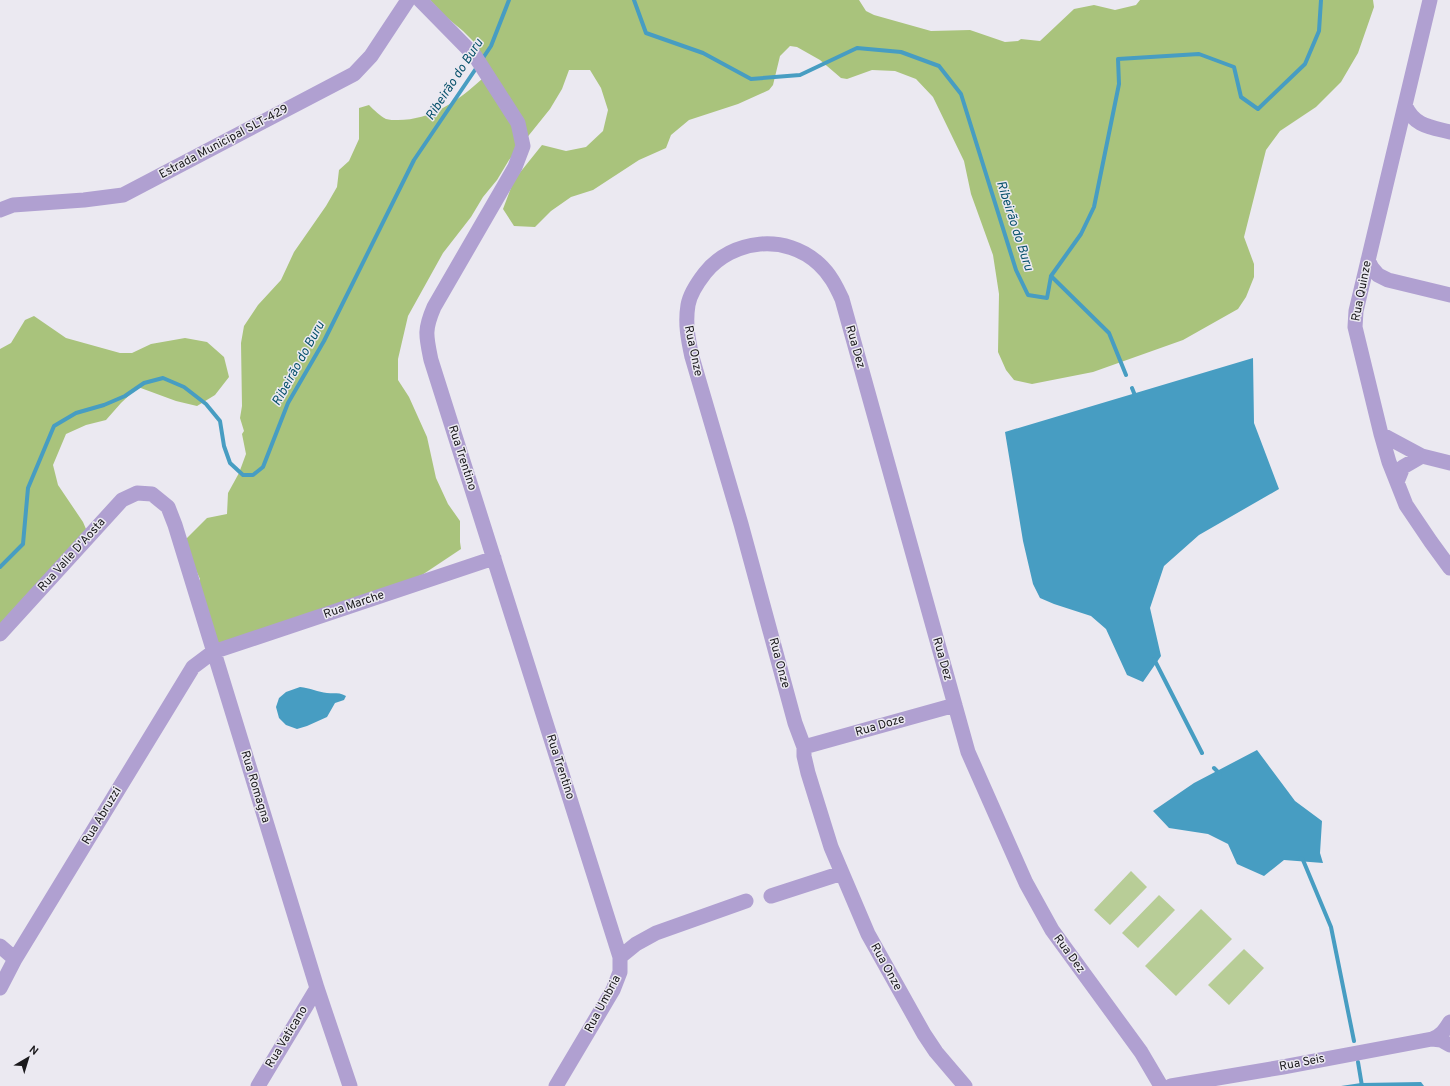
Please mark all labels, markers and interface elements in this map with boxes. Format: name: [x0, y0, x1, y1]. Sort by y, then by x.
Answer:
water label: Ribeirão do Buru: [423, 36, 488, 124]
street label: Estrada Municipal SLT-429: [157, 101, 291, 183]
water label: Ribeirão do Buru: [992, 179, 1036, 274]
street label: Rua Quinze: [1348, 259, 1376, 323]
water label: Ribeirão do Buru: [269, 318, 329, 409]
street label: Rua Onze: [680, 324, 706, 378]
street label: Rua Dez: [841, 324, 869, 370]
street label: Rua Trentino: [444, 423, 480, 493]
street label: Rua Valle D'Aosta: [35, 515, 109, 595]
street label: Rua Marche: [321, 587, 387, 623]
street label: Rua Onze: [765, 636, 793, 690]
street label: Rua Dez: [928, 636, 956, 682]
street label: Rua Doze: [853, 711, 907, 741]
street label: Rua Trentino: [542, 732, 578, 802]
street label: Rua Romagna: [236, 749, 274, 825]
street label: Rua Abruzzi: [79, 784, 125, 848]
street label: Rua Dez: [1050, 931, 1088, 977]
street label: Rua Onze: [866, 940, 906, 994]
street label: Rua Umbria: [581, 972, 625, 1036]
street label: Rua Vaticano: [262, 1003, 312, 1071]
north arrow: [8, 1038, 48, 1078]
text: N: [26, 1043, 41, 1059]
street label: Rua Seis: [1278, 1051, 1326, 1075]

